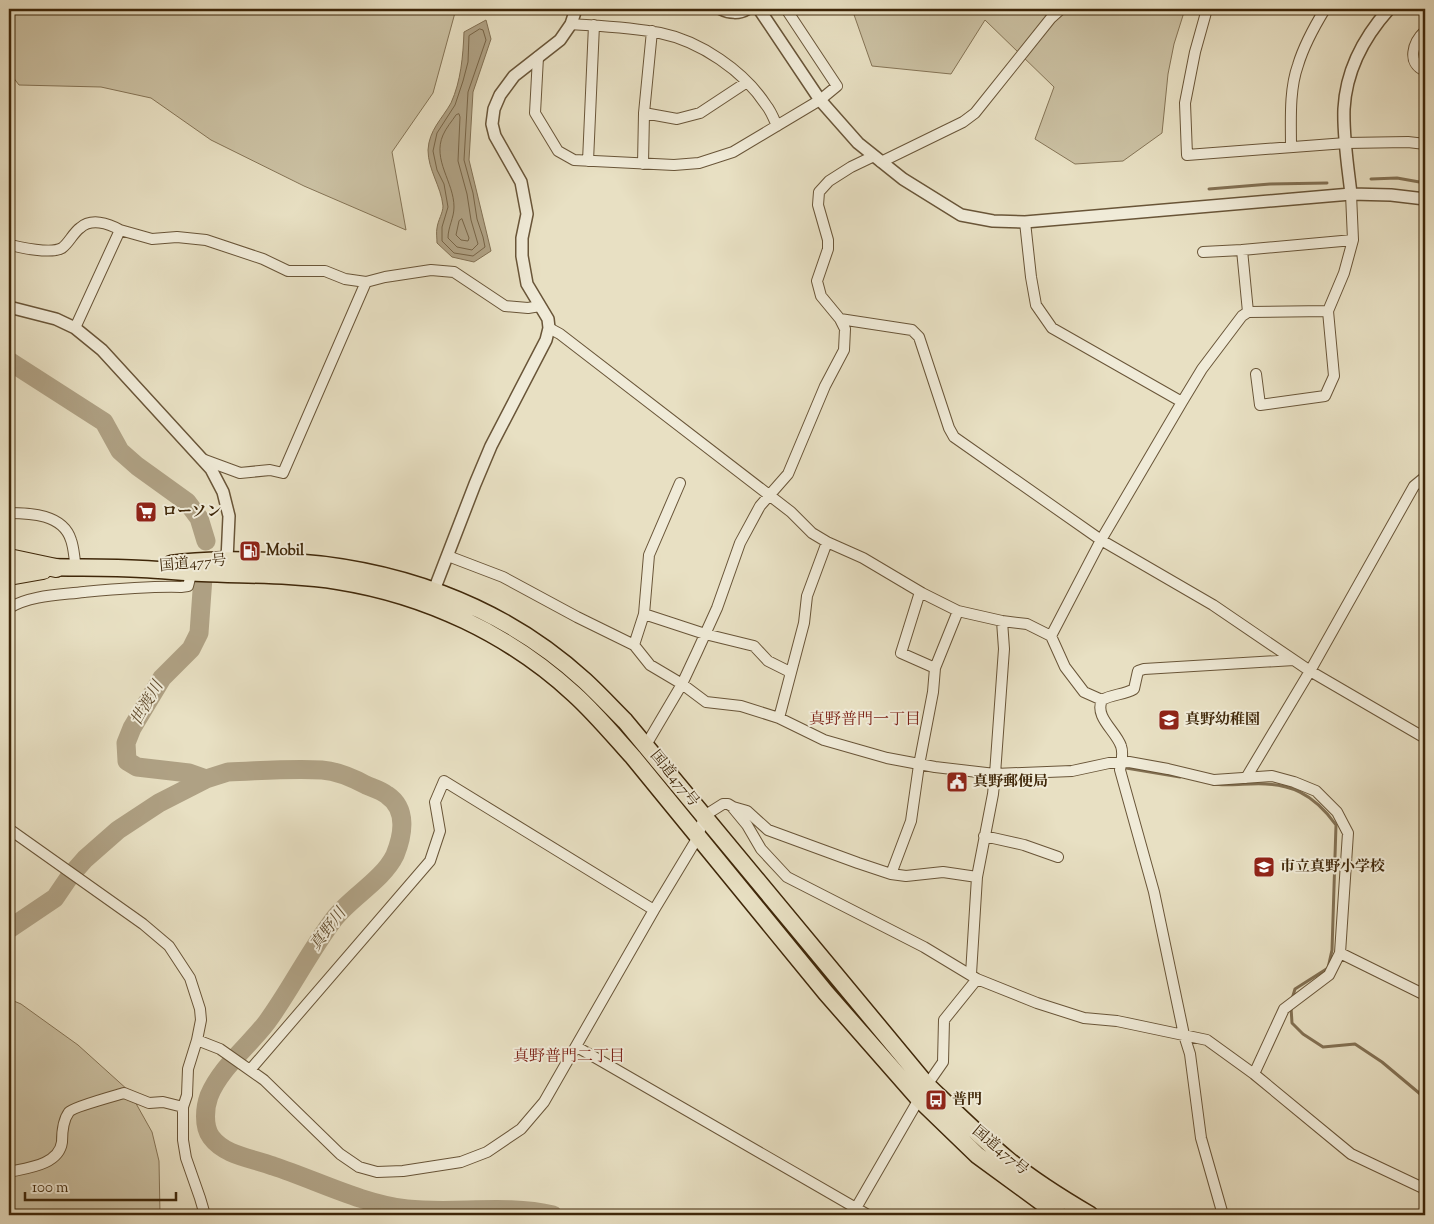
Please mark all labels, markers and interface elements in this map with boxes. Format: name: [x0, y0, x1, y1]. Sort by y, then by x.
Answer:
supermarket icon: ローソン: [134, 500, 158, 524]
place label: ローソン: [162, 502, 221, 523]
fuel station icon: Mobil: [238, 539, 262, 563]
place label: Mobil: [266, 541, 305, 562]
street label: 国道477号: [158, 551, 228, 577]
water label: 世渡川: [126, 676, 171, 731]
school or university icon: 真野幼稚園: [1157, 708, 1181, 732]
district label: 真野普門一丁目: [809, 709, 921, 732]
place label: 真野幼稚園: [1185, 710, 1260, 731]
street label: 国道477号: [645, 746, 703, 812]
public building icon: 真野郵便局: [945, 770, 969, 794]
place label: 真野郵便局: [973, 772, 1048, 793]
school or university icon: 市立真野小学校: [1252, 855, 1276, 879]
place label: 市立真野小学校: [1280, 857, 1385, 878]
water label: 真野川: [305, 902, 354, 956]
district label: 真野普門二丁目: [513, 1046, 625, 1069]
bus stop icon: 普門: [924, 1088, 948, 1112]
place label: 普門: [952, 1090, 982, 1111]
street label: 国道477号: [967, 1121, 1033, 1181]
scale bar: [25, 1169, 176, 1201]
text: 100 m: [32, 1178, 69, 1199]

